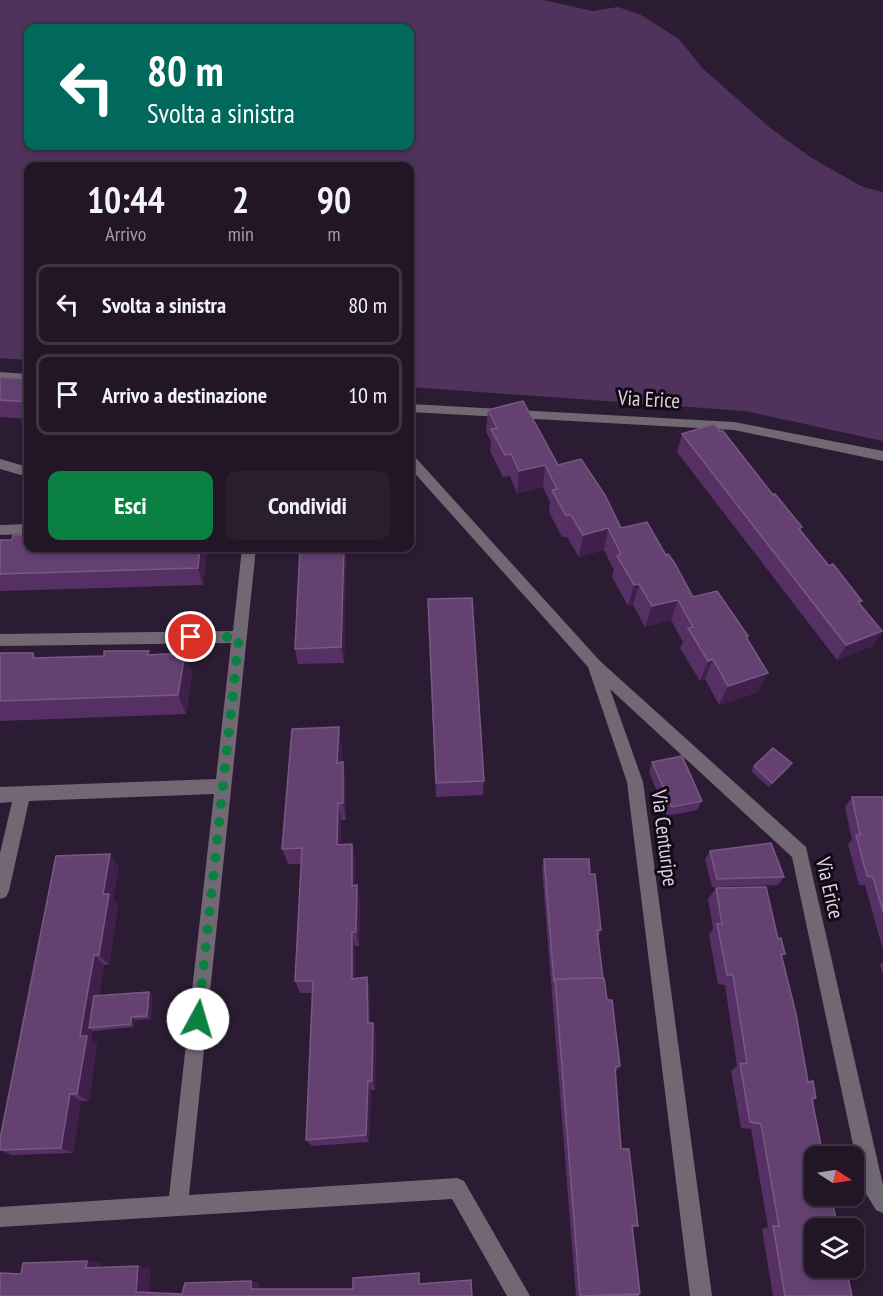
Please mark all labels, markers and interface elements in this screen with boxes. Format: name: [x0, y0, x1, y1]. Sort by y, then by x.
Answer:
text: 80 m: [147, 43, 224, 98]
icon: left: [48, 48, 126, 126]
text: Svolta a sinistra: [147, 96, 295, 130]
text: 10:44: [87, 176, 165, 223]
text: 2: [232, 176, 249, 223]
text: 90: [317, 176, 351, 223]
text: Arrivo: [105, 221, 146, 247]
text: min: [228, 221, 254, 247]
text: m: [327, 221, 340, 247]
icon: left: [51, 288, 84, 321]
text: Svolta a sinistra: [102, 291, 226, 319]
text: 80 m: [348, 291, 387, 319]
icon: arrive: [51, 378, 84, 411]
text: Arrivo a destinazione: [102, 381, 267, 409]
text: 10 m: [348, 381, 387, 409]
street label: Via Erice: [616, 384, 681, 414]
button: Esci: [48, 471, 213, 540]
button: Condividi: [225, 471, 390, 540]
pin: [165, 611, 216, 662]
icon: arrive: [174, 620, 207, 653]
street label: Via Centuripe: [646, 787, 684, 888]
street label: Via Erice: [810, 854, 850, 921]
position arrow: [166, 987, 230, 1051]
north arrow: [804, 1146, 864, 1206]
map controls: [804, 1146, 864, 1278]
button: layers: [804, 1218, 864, 1278]

